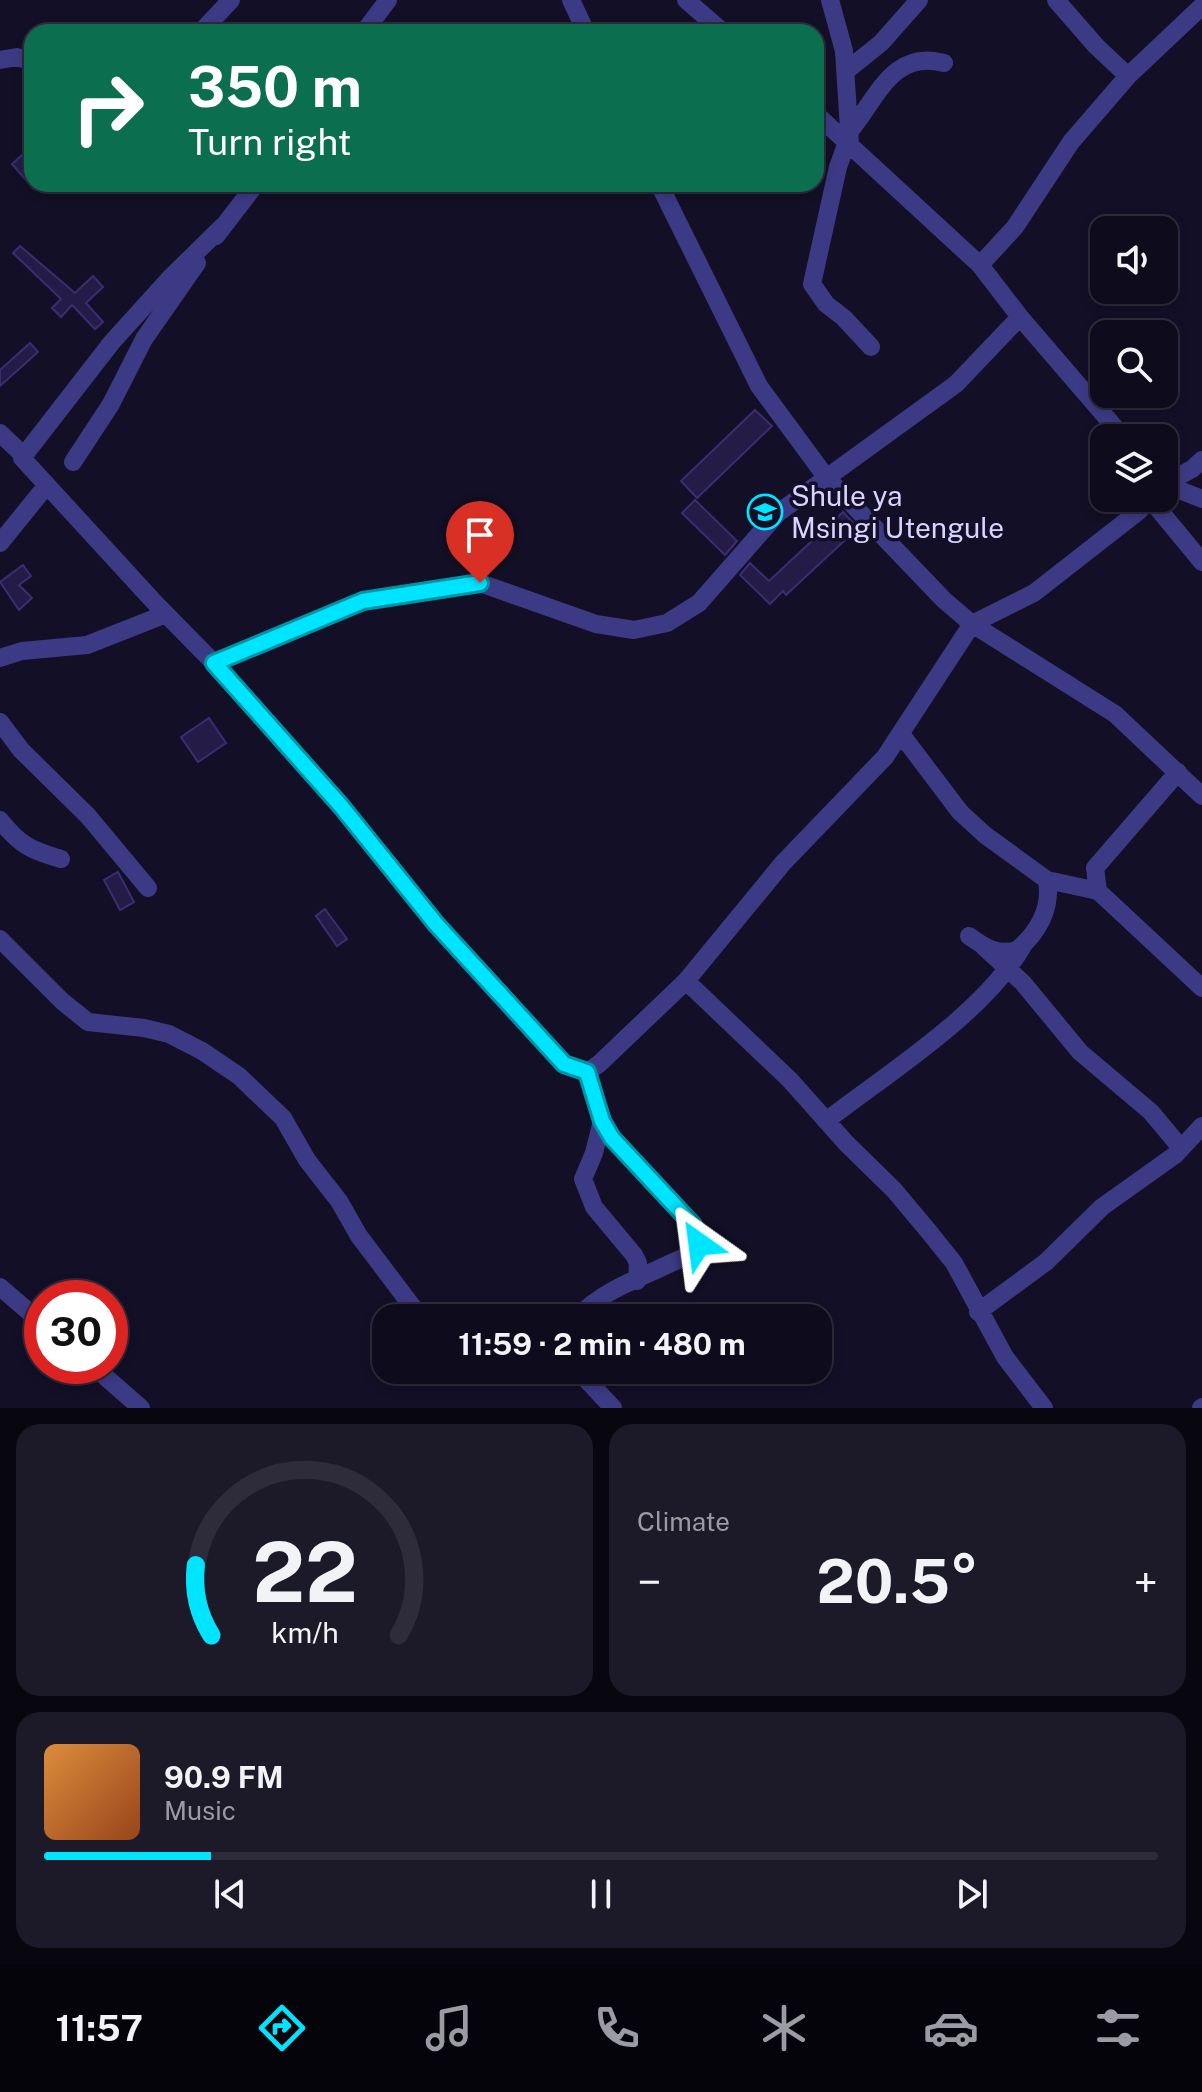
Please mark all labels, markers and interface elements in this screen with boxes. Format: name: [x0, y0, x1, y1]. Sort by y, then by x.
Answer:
text: 350 m: [188, 54, 362, 120]
icon: right: [56, 56, 160, 160]
text: Turn right: [188, 121, 351, 163]
map controls: [1090, 216, 1178, 512]
button: sound: [1090, 216, 1178, 304]
button: search: [1090, 320, 1178, 408]
button: layers: [1090, 424, 1178, 512]
place label: Shule ya Msingi Utengule: [791, 479, 1004, 544]
school or university icon: Shule ya Msingi Utengule: [746, 493, 784, 531]
pin: [446, 501, 514, 583]
icon: arrive: [458, 513, 502, 557]
position arrow: [657, 1202, 741, 1286]
speed limit sign: 30: [24, 1280, 128, 1384]
text: 11:59 · 2 min · 480 m: [458, 1326, 746, 1362]
text: Climate: [637, 1506, 730, 1537]
text: 22: [252, 1523, 357, 1621]
text: 20.5°: [817, 1546, 978, 1617]
text: −: [637, 1556, 661, 1608]
text: +: [1134, 1556, 1158, 1608]
text: km/h: [271, 1616, 338, 1649]
text: 90.9 FM: [164, 1759, 284, 1795]
text: Music: [164, 1795, 236, 1826]
icon: previous: [208, 1872, 252, 1916]
icon: pause: [579, 1872, 623, 1916]
icon: next: [950, 1872, 994, 1916]
icon: directions: [254, 2000, 310, 2056]
icon: music: [421, 2000, 477, 2056]
icon: phone: [589, 2000, 645, 2056]
icon: climate: [756, 2000, 812, 2056]
icon: car: [923, 2000, 979, 2056]
icon: filters: [1090, 2000, 1146, 2056]
text: 11:57: [56, 2007, 143, 2049]

